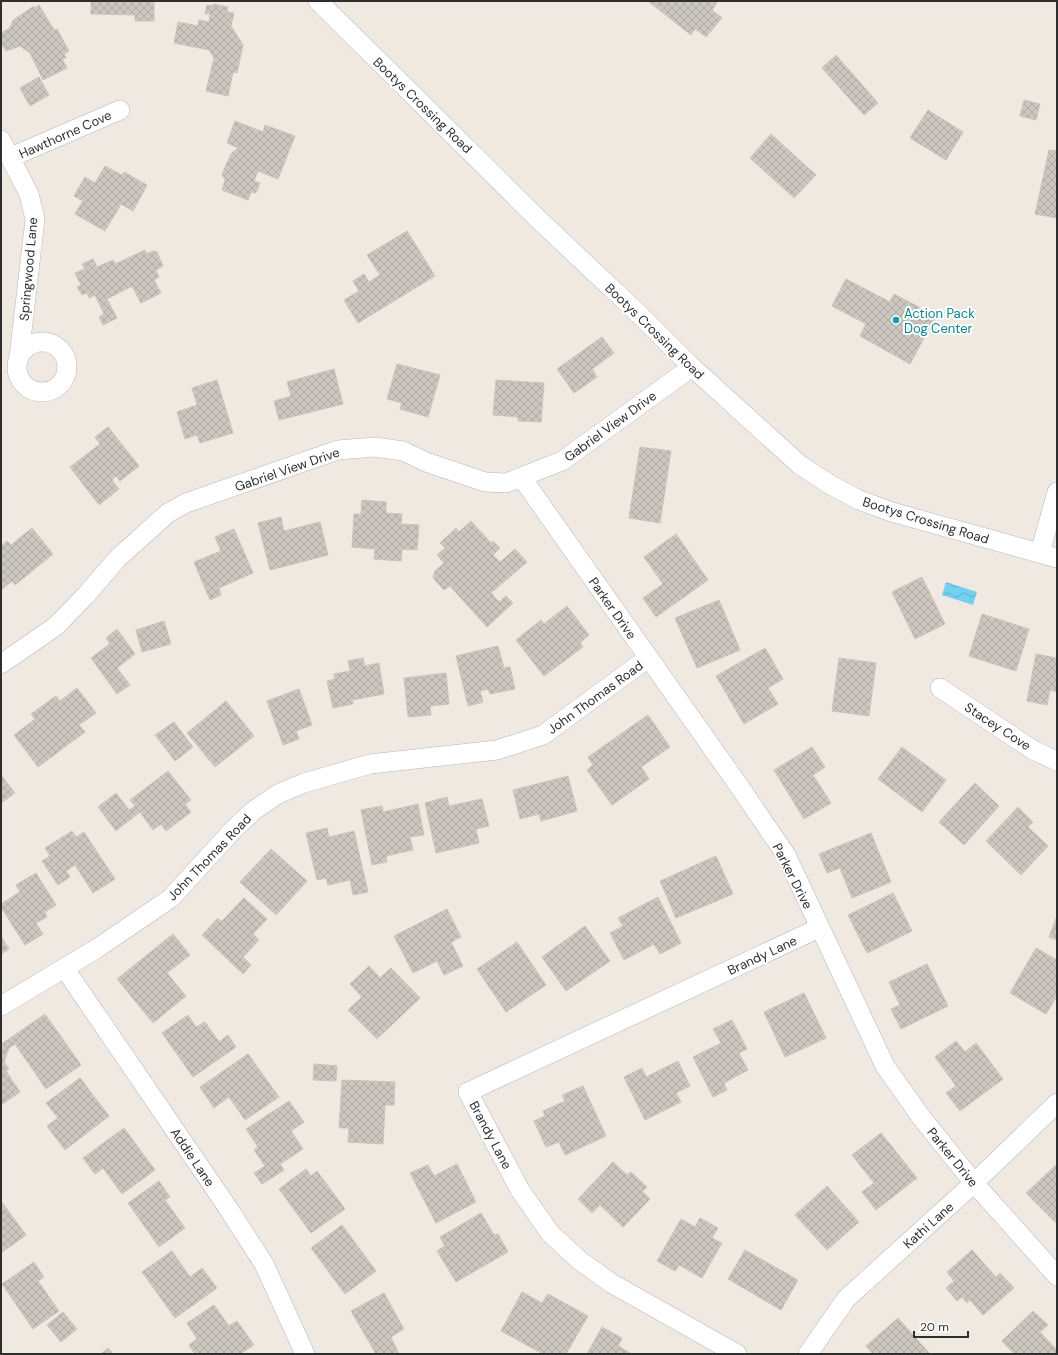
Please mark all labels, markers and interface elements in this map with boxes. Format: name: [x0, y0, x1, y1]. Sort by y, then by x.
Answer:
street label: Bootys Crossing Road: [370, 54, 476, 157]
street label: Hawthorne Cove: [16, 106, 114, 163]
street label: Springwood Lane: [16, 217, 41, 321]
street label: Bootys Crossing Road: [602, 280, 708, 383]
place label: Action Pack Dog Center: [904, 305, 975, 337]
marker: Action Pack Dog Center: [891, 315, 901, 325]
street label: Gabriel View Drive: [561, 387, 660, 466]
street label: Gabriel View Drive: [232, 444, 342, 495]
street label: Bootys Crossing Road: [861, 493, 991, 548]
street label: Parker Drive: [585, 574, 640, 643]
street label: John Thomas Road: [544, 657, 646, 738]
street label: Stacey Cove: [961, 699, 1034, 754]
street label: John Thomas Road: [164, 810, 255, 904]
street label: Parker Drive: [769, 840, 816, 912]
street label: Brandy Lane: [725, 932, 800, 979]
street label: Brandy Lane: [465, 1098, 516, 1172]
street label: Parker Drive: [923, 1124, 982, 1191]
street label: Addie Lane: [167, 1125, 218, 1190]
street label: Kathi Lane: [900, 1198, 957, 1252]
scale bar: [914, 1313, 968, 1339]
text: 20 m: [920, 1319, 949, 1335]

